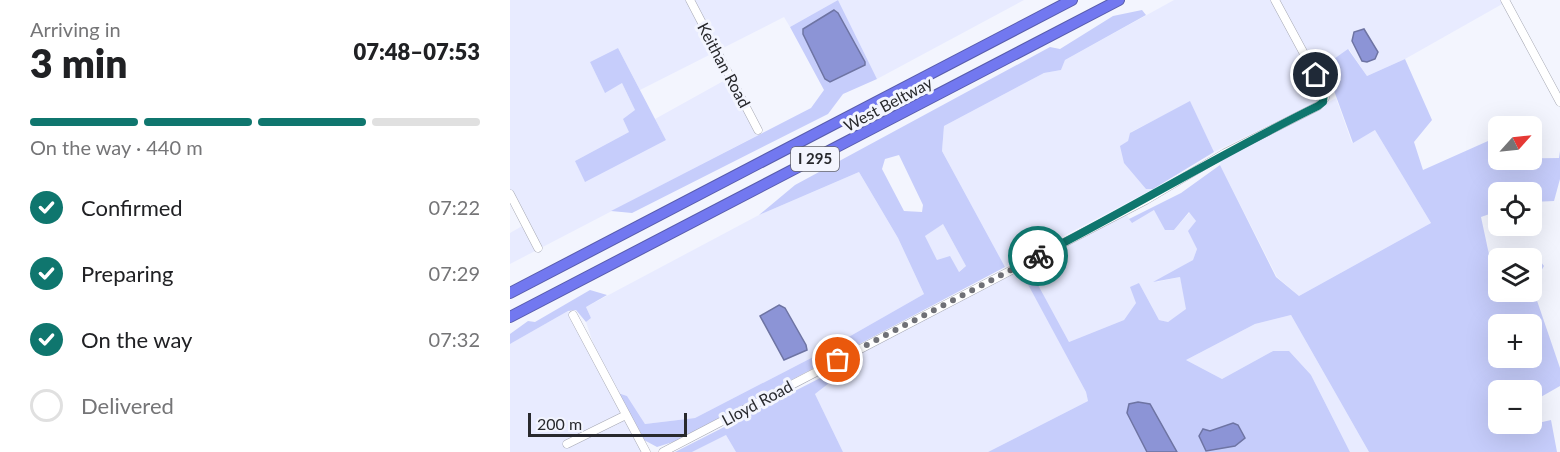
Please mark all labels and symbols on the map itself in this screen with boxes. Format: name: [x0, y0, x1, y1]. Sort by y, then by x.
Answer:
street label: Keithan Road: [694, 19, 755, 110]
pin: [1290, 49, 1341, 100]
street label: West Beltway: [840, 72, 936, 135]
north arrow: [1488, 116, 1542, 170]
road number: I 295: [791, 147, 839, 171]
courier: [1008, 226, 1068, 286]
pin: [812, 334, 863, 385]
street label: Lloyd Road: [718, 376, 795, 429]
scale bar: [528, 410, 687, 438]

